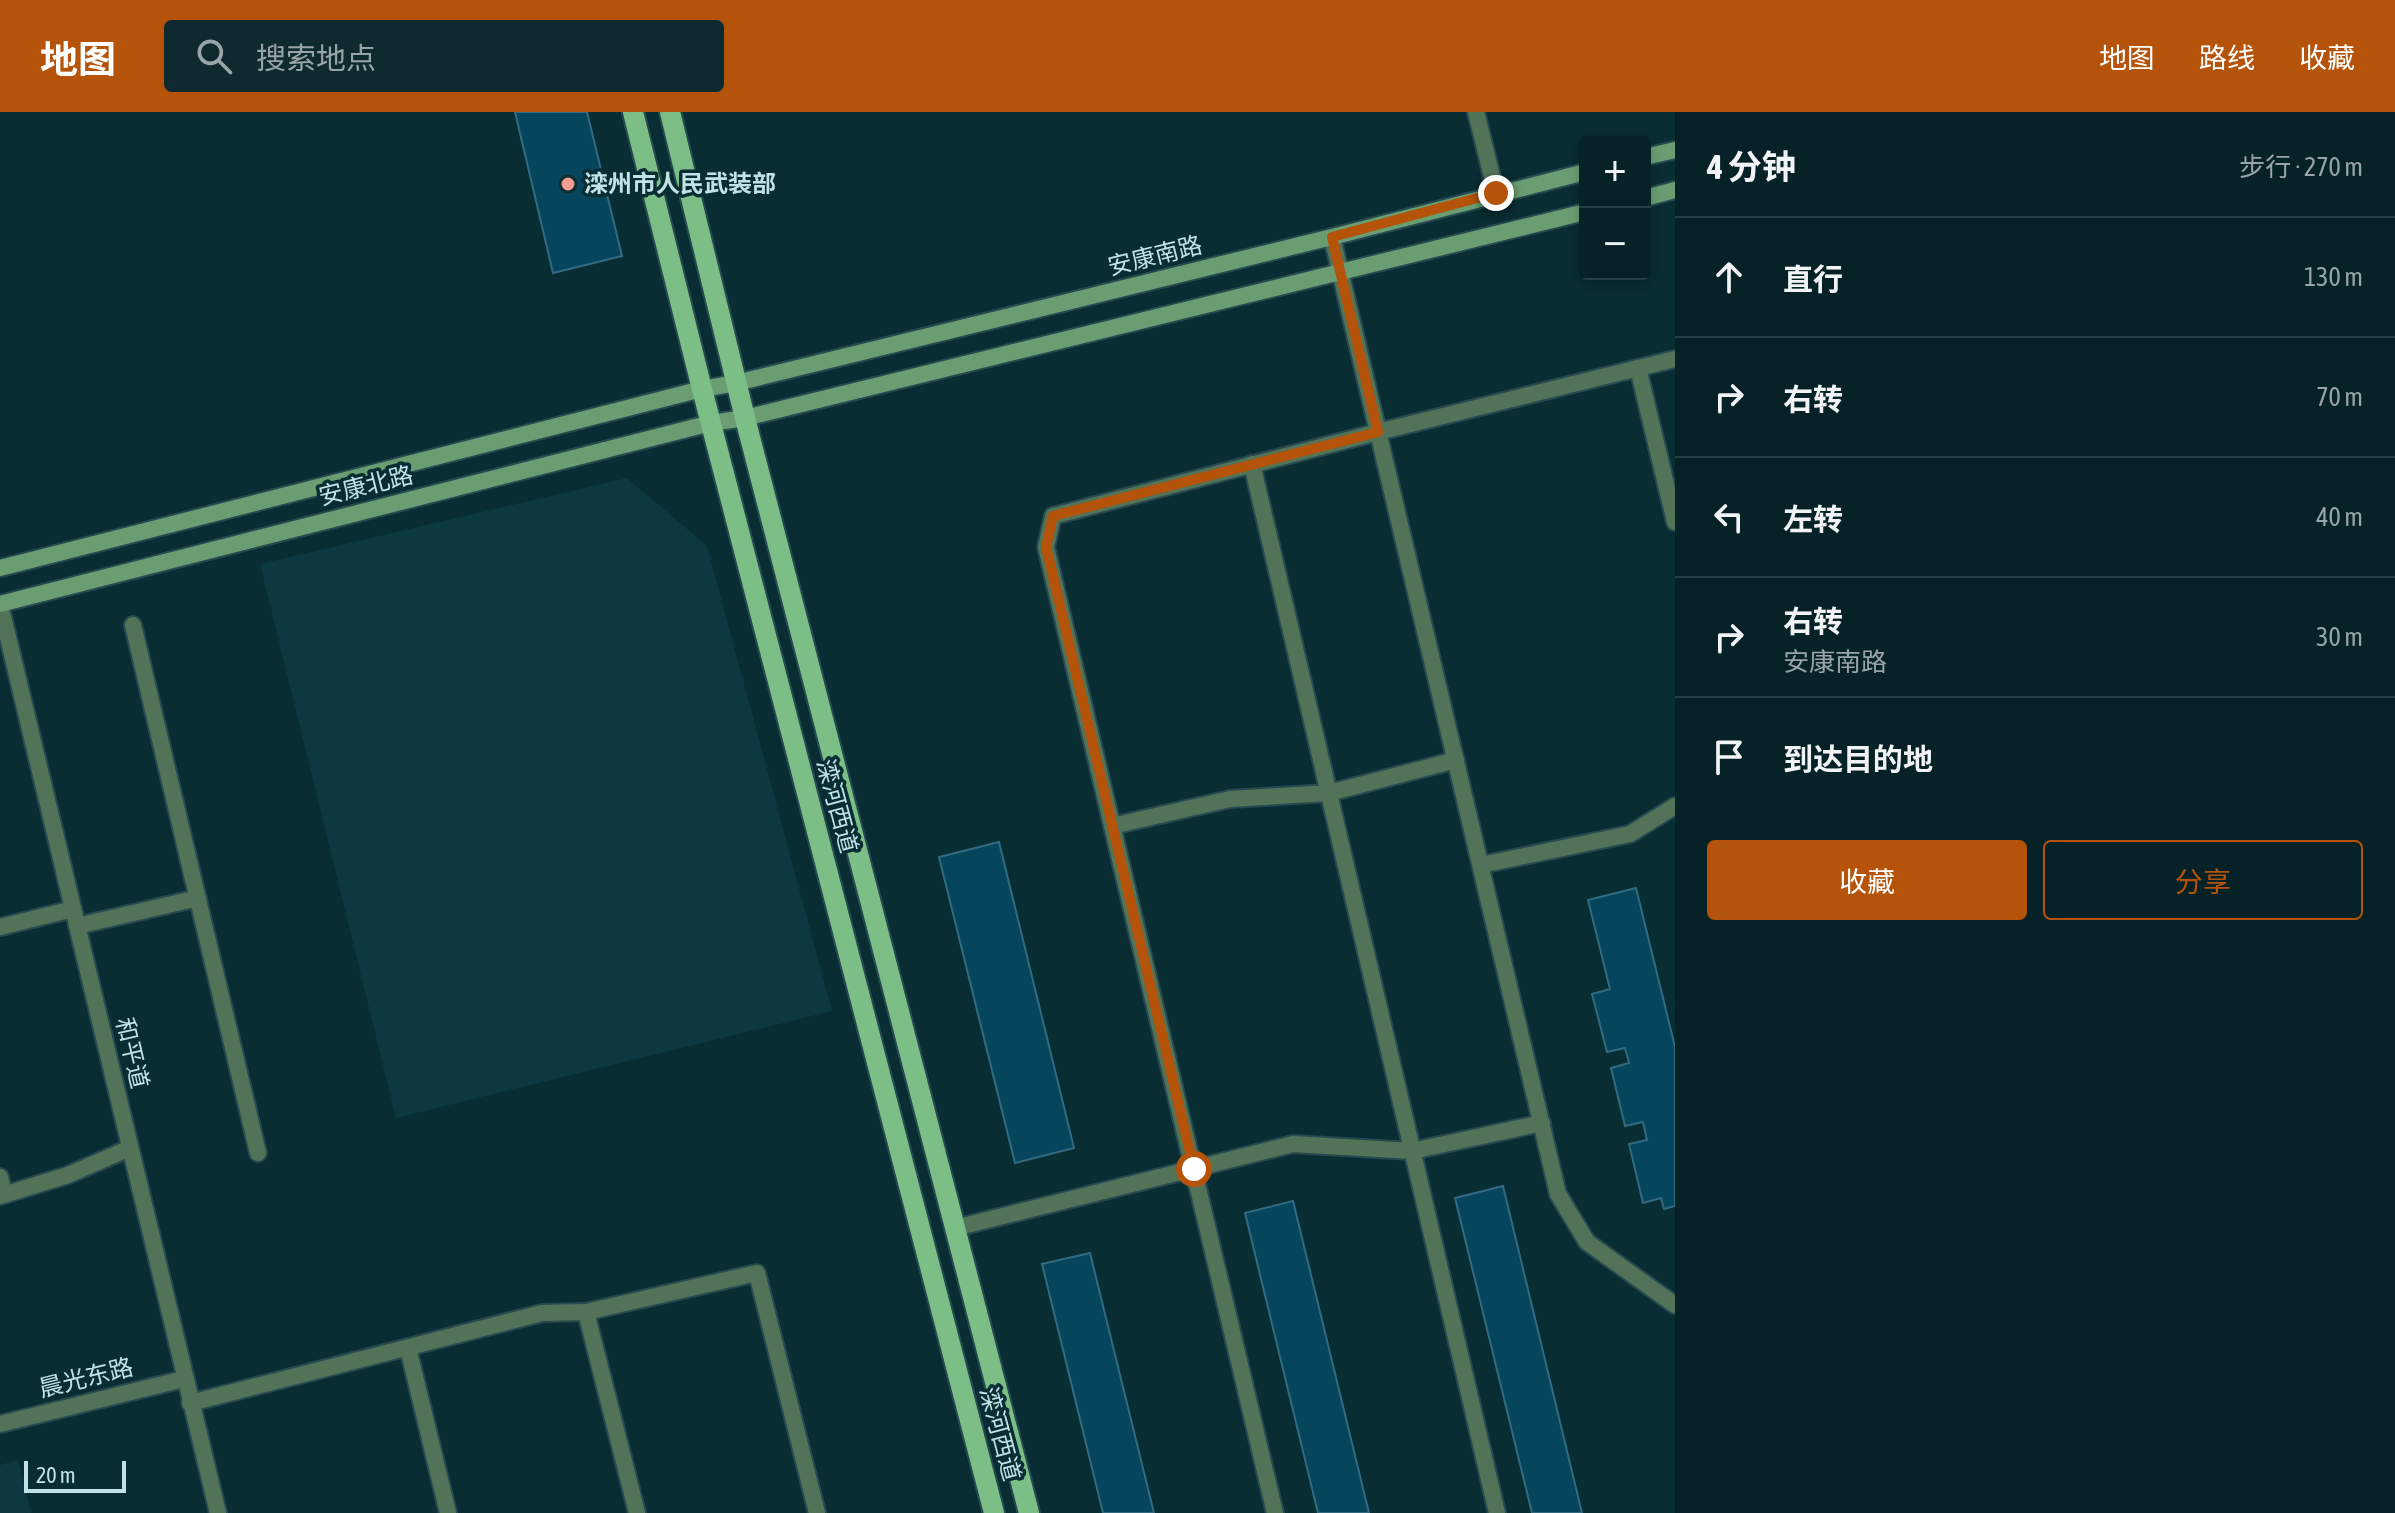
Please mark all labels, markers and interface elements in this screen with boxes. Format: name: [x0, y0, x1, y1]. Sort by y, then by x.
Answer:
search box: [164, 20, 724, 92]
icon: search: [192, 34, 236, 78]
text: 地图: [40, 38, 116, 81]
text: 搜索地点: [256, 41, 376, 75]
text: 地图: [2099, 42, 2155, 74]
text: 路线: [2199, 42, 2255, 74]
text: 收藏: [2299, 42, 2355, 74]
map controls: [1579, 136, 1651, 280]
button: +: [1579, 136, 1651, 208]
text: 4 分钟: [1707, 147, 1796, 186]
text: 步行 · 270 m: [2239, 152, 2363, 182]
place label: 滦州市人民武装部: [584, 170, 776, 197]
marker: 滦州市人民武装部: [559, 175, 577, 193]
route end: [1478, 175, 1514, 211]
button: −: [1579, 208, 1651, 280]
street label: 安康南路: [1105, 231, 1205, 280]
icon: ahead: [1707, 255, 1751, 299]
text: 直行: [1783, 262, 1843, 296]
text: 130 m: [2304, 262, 2363, 292]
icon: right: [1707, 375, 1751, 419]
text: 右转: [1783, 382, 1843, 416]
text: 70 m: [2316, 382, 2363, 412]
street label: 安康北路: [316, 461, 416, 510]
icon: left: [1707, 495, 1751, 539]
text: 左转: [1783, 502, 1843, 536]
text: 40 m: [2316, 502, 2363, 532]
text: 右转: [1783, 604, 1843, 638]
icon: right: [1707, 615, 1751, 659]
text: 30 m: [2316, 622, 2363, 652]
text: 安康南路: [1783, 647, 1887, 677]
icon: arrive: [1707, 735, 1751, 779]
text: 到达目的地: [1783, 742, 1933, 776]
street label: 滦河西道: [812, 756, 863, 856]
button: 收藏: [1707, 840, 2027, 920]
button: 分享: [2043, 840, 2363, 920]
street label: 和平道: [111, 1015, 154, 1091]
route start: [1176, 1151, 1212, 1187]
street label: 晨光东路: [36, 1353, 136, 1402]
street label: 滦河西道: [975, 1384, 1026, 1484]
scale bar: [24, 1457, 126, 1493]
text: 20 m: [36, 1462, 76, 1488]

